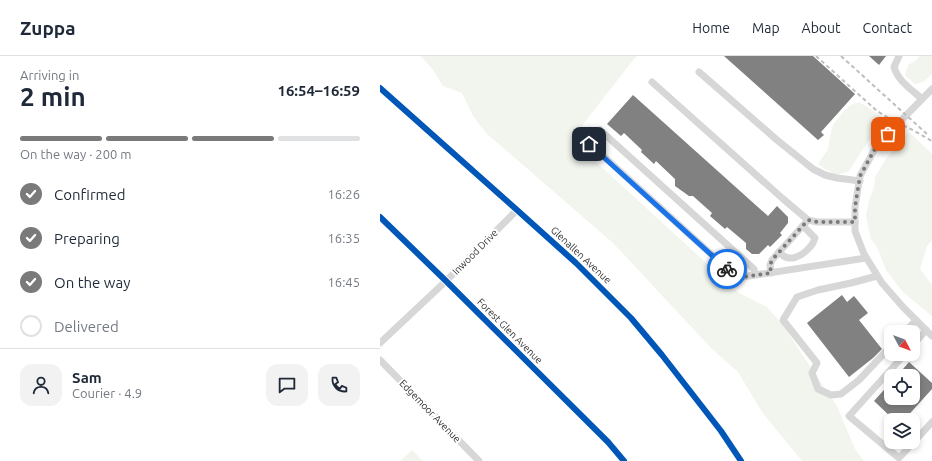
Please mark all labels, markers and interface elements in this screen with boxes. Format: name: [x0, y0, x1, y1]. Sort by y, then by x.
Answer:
text: Zuppa: [20, 17, 76, 39]
text: Home: [692, 20, 730, 36]
text: Map: [752, 20, 780, 36]
text: About: [802, 20, 841, 36]
text: Contact: [863, 20, 912, 36]
text: Arriving in: [20, 68, 79, 82]
text: 2 min: [20, 82, 86, 111]
text: 16:54–16:59: [277, 82, 360, 99]
pin: [871, 117, 905, 151]
icon: bag: [877, 123, 899, 145]
pin: [572, 127, 606, 161]
icon: home: [578, 133, 600, 155]
text: On the way · 200 m: [20, 147, 132, 161]
icon: check: [20, 183, 42, 205]
text: Confirmed: [54, 186, 126, 203]
text: 16:26: [327, 187, 360, 201]
street label: Glenallen Avenue: [549, 224, 613, 286]
icon: check: [20, 227, 42, 249]
street label: Inwood Drive: [450, 227, 500, 277]
text: Preparing: [54, 230, 120, 247]
text: 16:35: [327, 231, 360, 245]
courier: [707, 249, 747, 289]
icon: bike: [716, 258, 738, 280]
icon: check: [20, 271, 42, 293]
text: On the way: [54, 274, 130, 291]
text: 16:45: [327, 275, 360, 289]
street label: Forest Glen Avenue: [475, 296, 545, 366]
text: Delivered: [54, 318, 119, 335]
north arrow: [884, 325, 920, 361]
map controls: [884, 325, 920, 449]
button: person: [20, 364, 62, 406]
button: chat: [266, 364, 308, 406]
button: phone: [318, 364, 360, 406]
text: Sam: [72, 369, 102, 386]
button: locate: [884, 369, 920, 405]
street label: Edgemoor Avenue: [397, 377, 463, 445]
text: Courier · 4.9: [72, 386, 142, 400]
button: layers: [884, 413, 920, 449]

